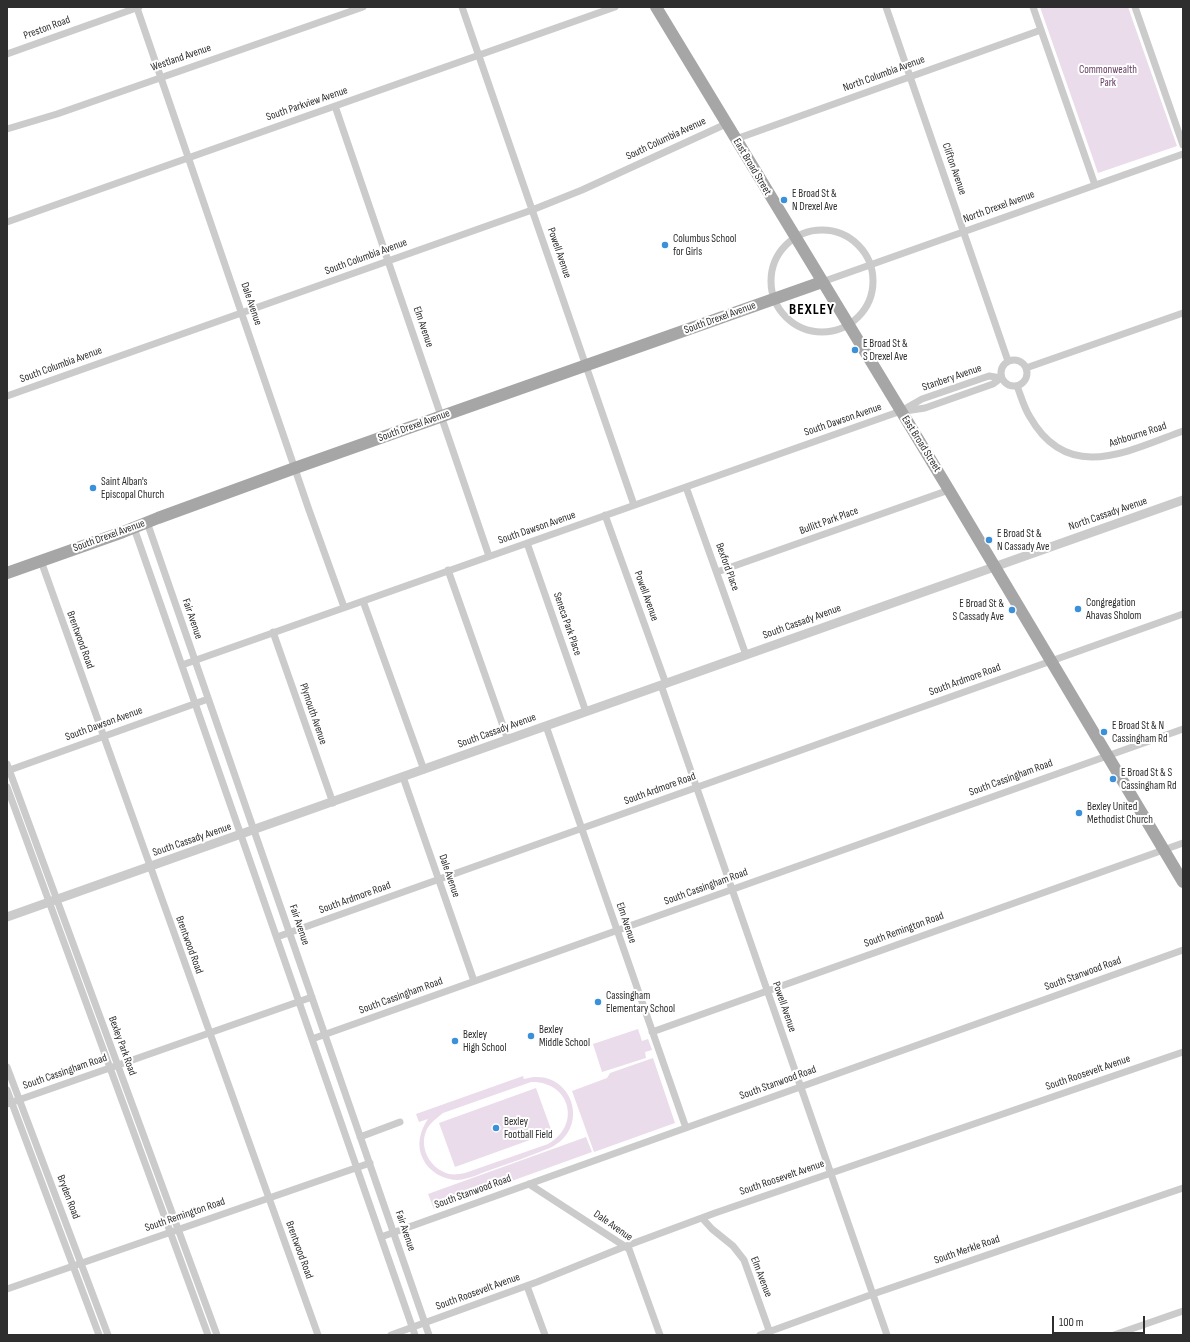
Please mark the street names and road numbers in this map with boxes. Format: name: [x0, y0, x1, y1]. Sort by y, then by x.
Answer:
street label: Preston Road: [22, 13, 72, 43]
street label: Westland Avenue: [149, 42, 213, 74]
street label: North Columbia Avenue: [841, 53, 927, 95]
street label: South Parkview Avenue: [265, 84, 349, 124]
street label: South Columbia Avenue: [624, 115, 708, 163]
street label: East Broad Street: [730, 136, 774, 198]
street label: Clifton Avenue: [939, 141, 969, 197]
street label: North Drexel Avenue: [961, 188, 1037, 226]
street label: Powell Avenue: [544, 226, 574, 280]
street label: South Columbia Avenue: [323, 236, 409, 278]
street label: Dale Avenue: [237, 281, 265, 327]
street label: South Drexel Avenue: [682, 299, 758, 337]
street label: Elm Avenue: [410, 305, 436, 349]
street label: South Columbia Avenue: [18, 344, 104, 386]
street label: Stanbery Avenue: [921, 362, 983, 394]
street label: South Dawson Avenue: [802, 401, 884, 439]
street label: South Drexel Avenue: [376, 407, 452, 445]
street label: East Broad Street: [898, 413, 944, 475]
street label: Ashbourne Road: [1108, 420, 1168, 450]
street label: North Cassady Avenue: [1067, 494, 1149, 534]
street label: Bullitt Park Place: [798, 504, 860, 538]
street label: South Dawson Avenue: [496, 509, 578, 547]
street label: South Drexel Avenue: [71, 517, 147, 555]
street label: Bexford Place: [712, 541, 742, 593]
street label: Powell Avenue: [631, 569, 661, 623]
street label: Seneca Park Place: [550, 591, 584, 657]
street label: Fair Avenue: [179, 597, 205, 641]
street label: South Cassady Avenue: [761, 602, 843, 642]
street label: Brentwood Road: [63, 609, 97, 671]
street label: South Ardmore Road: [927, 661, 1003, 699]
street label: Plymouth Avenue: [296, 682, 330, 746]
street label: South Dawson Avenue: [64, 704, 144, 744]
street label: South Cassady Avenue: [456, 711, 538, 751]
street label: South Cassingham Road: [967, 757, 1055, 799]
street label: South Ardmore Road: [622, 770, 698, 808]
street label: South Cassady Avenue: [151, 820, 233, 860]
street label: Dale Avenue: [435, 853, 463, 899]
street label: South Cassingham Road: [662, 866, 750, 908]
street label: South Ardmore Road: [317, 879, 393, 917]
street label: Elm Avenue: [613, 901, 639, 945]
street label: Fair Avenue: [286, 903, 312, 947]
street label: South Remington Road: [862, 909, 946, 951]
street label: Brentwood Road: [172, 914, 206, 976]
street label: South Stanwood Road: [1043, 954, 1123, 994]
street label: South Cassingham Road: [357, 975, 445, 1017]
street label: Powell Avenue: [769, 980, 799, 1034]
street label: Bexley Park Road: [105, 1015, 139, 1077]
street label: South Cassingham Road: [21, 1051, 109, 1093]
street label: South Roosevelt Avenue: [1044, 1052, 1132, 1094]
street label: South Stanwood Road: [738, 1063, 818, 1103]
street label: South Roosevelt Avenue: [738, 1157, 826, 1199]
street label: South Stanwood Road: [433, 1172, 513, 1212]
street label: Bryden Road: [54, 1173, 82, 1221]
street label: South Remington Road: [143, 1195, 227, 1235]
street label: Dale Avenue: [591, 1208, 635, 1244]
street label: Fair Avenue: [392, 1209, 418, 1253]
street label: Brentwood Road: [282, 1219, 316, 1281]
street label: South Merkle Road: [932, 1233, 1002, 1267]
street label: Elm Avenue: [747, 1255, 775, 1299]
street label: South Roosevelt Avenue: [434, 1271, 522, 1313]

